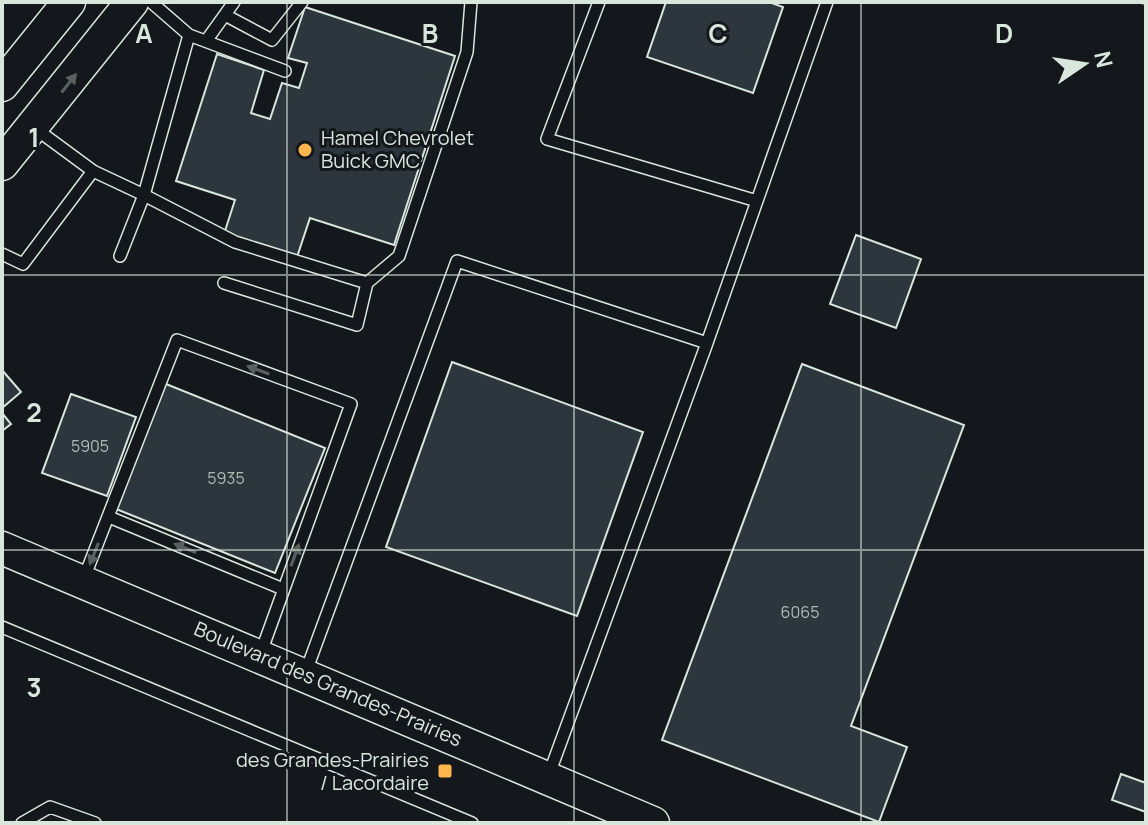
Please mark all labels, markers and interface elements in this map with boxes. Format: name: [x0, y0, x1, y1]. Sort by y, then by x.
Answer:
text: A: [135, 15, 153, 51]
text: B: [422, 15, 438, 51]
text: C: [708, 15, 728, 51]
text: D: [995, 15, 1013, 51]
north arrow: [1044, 24, 1124, 104]
text: N: [1087, 48, 1120, 71]
one-way arrow: [61, 73, 77, 93]
text: 1: [28, 119, 40, 155]
place label: Hamel Chevrolet Buick GMC: [321, 124, 474, 174]
marker: Hamel Chevrolet Buick GMC: [296, 141, 314, 159]
one-way arrow: [246, 363, 270, 376]
text: 2: [26, 394, 42, 430]
house number: 5905: [71, 435, 109, 457]
house number: 5935: [207, 467, 245, 489]
one-way arrow: [87, 542, 100, 566]
one-way arrow: [173, 542, 197, 555]
one-way arrow: [289, 543, 302, 567]
house number: 6065: [781, 601, 819, 623]
street label: Boulevard des Grandes-Prairies: [190, 615, 466, 752]
text: 3: [26, 669, 42, 705]
place label: des Grandes-Prairies / Lacordaire: [236, 746, 429, 796]
marker: des Grandes-Prairies / Lacordaire: [436, 762, 454, 780]

